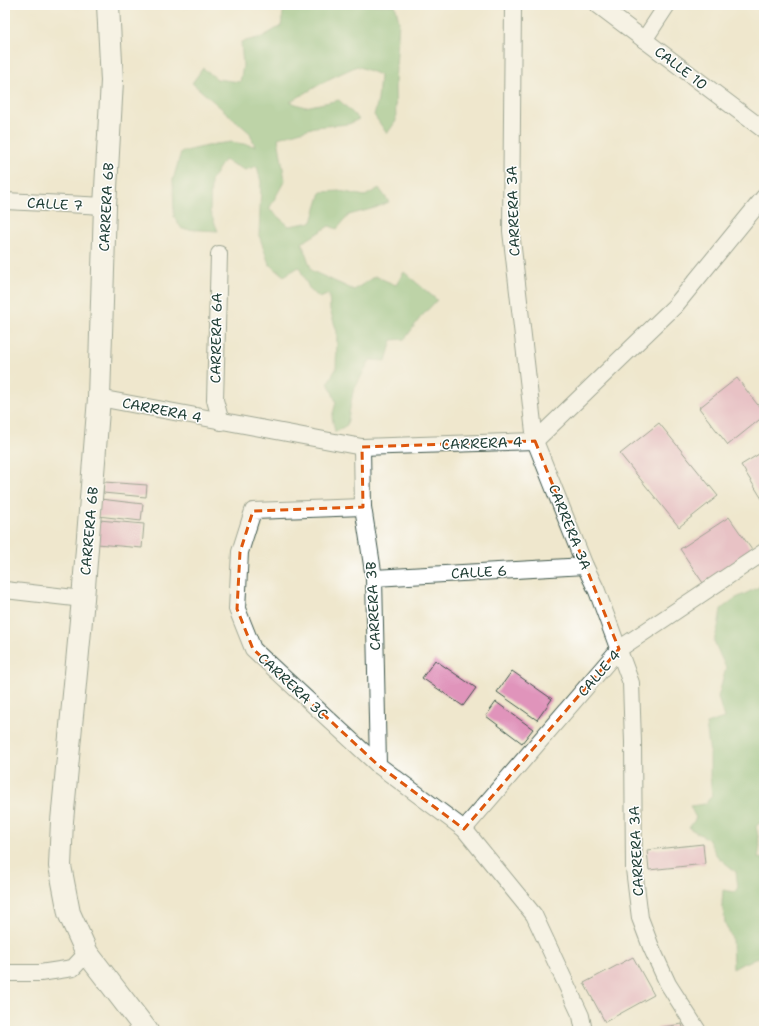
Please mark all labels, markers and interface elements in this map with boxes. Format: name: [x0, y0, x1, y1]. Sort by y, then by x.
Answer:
street label: CALLE 10: [651, 42, 711, 94]
street label: CARRERA 6B: [95, 162, 117, 252]
street label: CARRERA 3A: [502, 165, 524, 257]
street label: CALLE 7: [26, 194, 84, 214]
street label: CARRERA 6A: [206, 293, 226, 383]
street label: CARRERA 4: [121, 393, 204, 427]
street label: CARRERA 4: [441, 433, 523, 453]
street label: CARRERA 3A: [545, 482, 595, 572]
street label: CARRERA 6B: [76, 486, 102, 576]
street label: CARRERA 3B: [362, 561, 384, 651]
street label: CALLE 6: [450, 562, 508, 582]
street label: CALLE 4: [574, 646, 624, 700]
street label: CARRERA 3C: [254, 649, 332, 723]
street label: CARRERA 3A: [625, 805, 647, 897]

